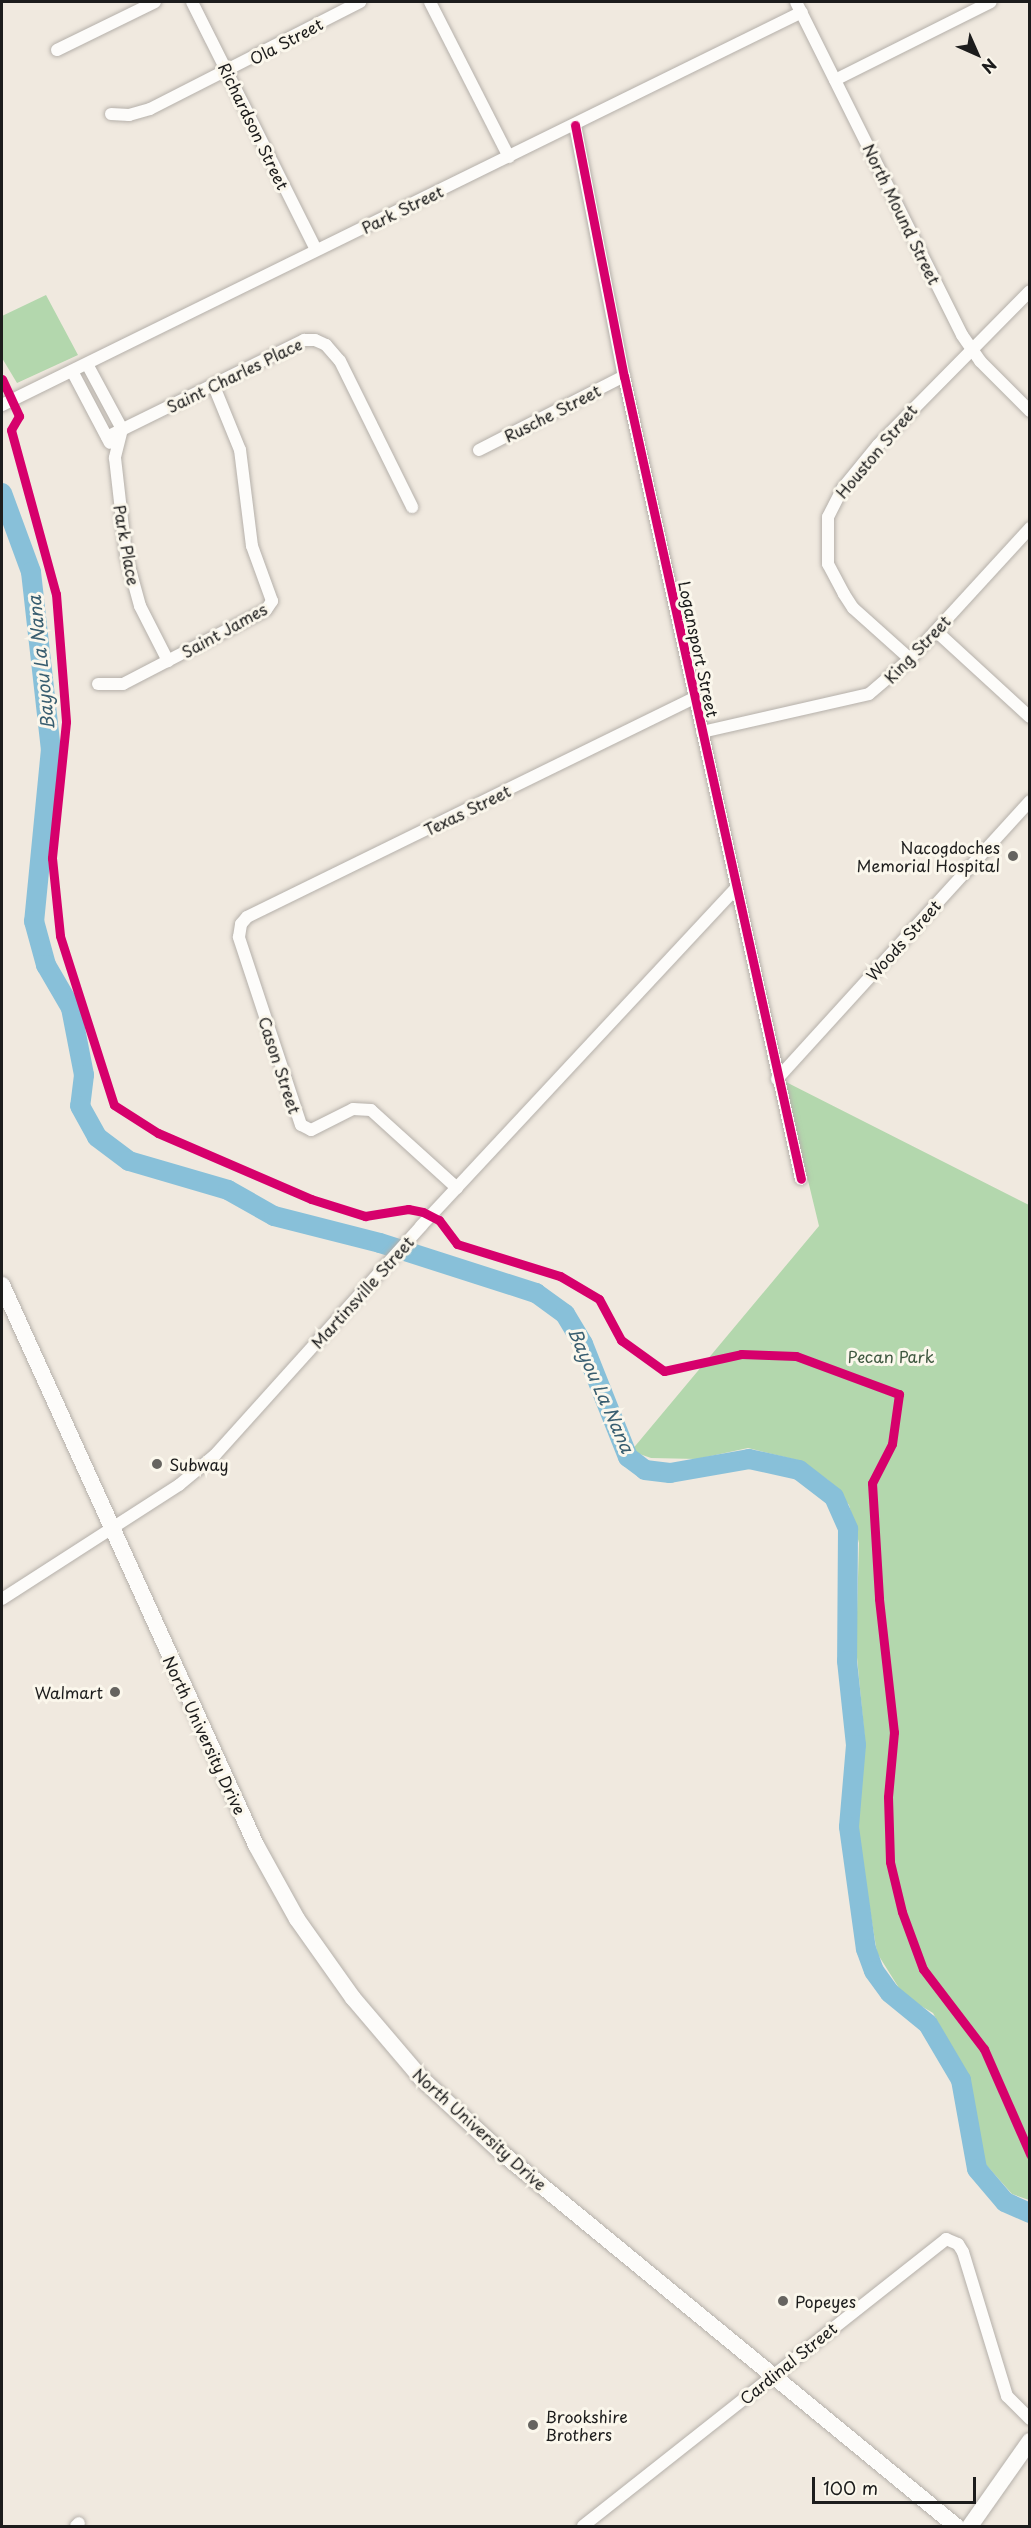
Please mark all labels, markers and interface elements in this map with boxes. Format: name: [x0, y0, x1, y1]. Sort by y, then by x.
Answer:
street label: Ola Street: [246, 14, 326, 68]
north arrow: [947, 24, 1007, 84]
text: N: [977, 54, 1003, 80]
street label: Richardson Street: [215, 60, 293, 192]
street label: North Mound Street: [859, 140, 945, 288]
street label: Park Street: [358, 181, 446, 237]
street label: Saint Charles Place: [162, 333, 306, 417]
street label: Rusche Street: [500, 380, 604, 446]
street label: Houston Street: [831, 401, 921, 501]
street label: Park Place: [110, 503, 144, 587]
street label: Logansport Street: [675, 579, 723, 719]
water label: Bayou La Nana: [23, 594, 59, 732]
street label: Saint James: [178, 599, 270, 661]
street label: King Street: [880, 611, 954, 687]
street label: Texas Street: [420, 781, 514, 839]
place label: Nacogdoches Memorial Hospital: [856, 837, 1000, 875]
marker: Nacogdoches Memorial Hospital: [1004, 847, 1022, 865]
street label: Woods Street: [861, 895, 945, 985]
street label: Cason Street: [255, 1014, 305, 1116]
street label: Martinsville Street: [307, 1232, 417, 1352]
water label: Bayou La Nana: [563, 1324, 639, 1456]
park label: Pecan Park: [848, 1346, 934, 1366]
place label: Subway: [169, 1454, 228, 1474]
marker: Subway: [150, 1457, 164, 1471]
street label: North University Drive: [160, 1653, 250, 1817]
place label: Walmart: [35, 1682, 103, 1702]
marker: Walmart: [108, 1685, 122, 1699]
street label: North University Drive: [409, 2064, 551, 2194]
place label: Popeyes: [795, 2291, 856, 2311]
marker: Popeyes: [776, 2294, 790, 2308]
street label: Cardinal Street: [736, 2318, 840, 2408]
place label: Brookshire Brothers: [545, 2406, 628, 2444]
marker: Brookshire Brothers: [526, 2418, 540, 2432]
scale bar: [815, 2465, 978, 2503]
text: 100 m: [823, 2474, 878, 2501]

